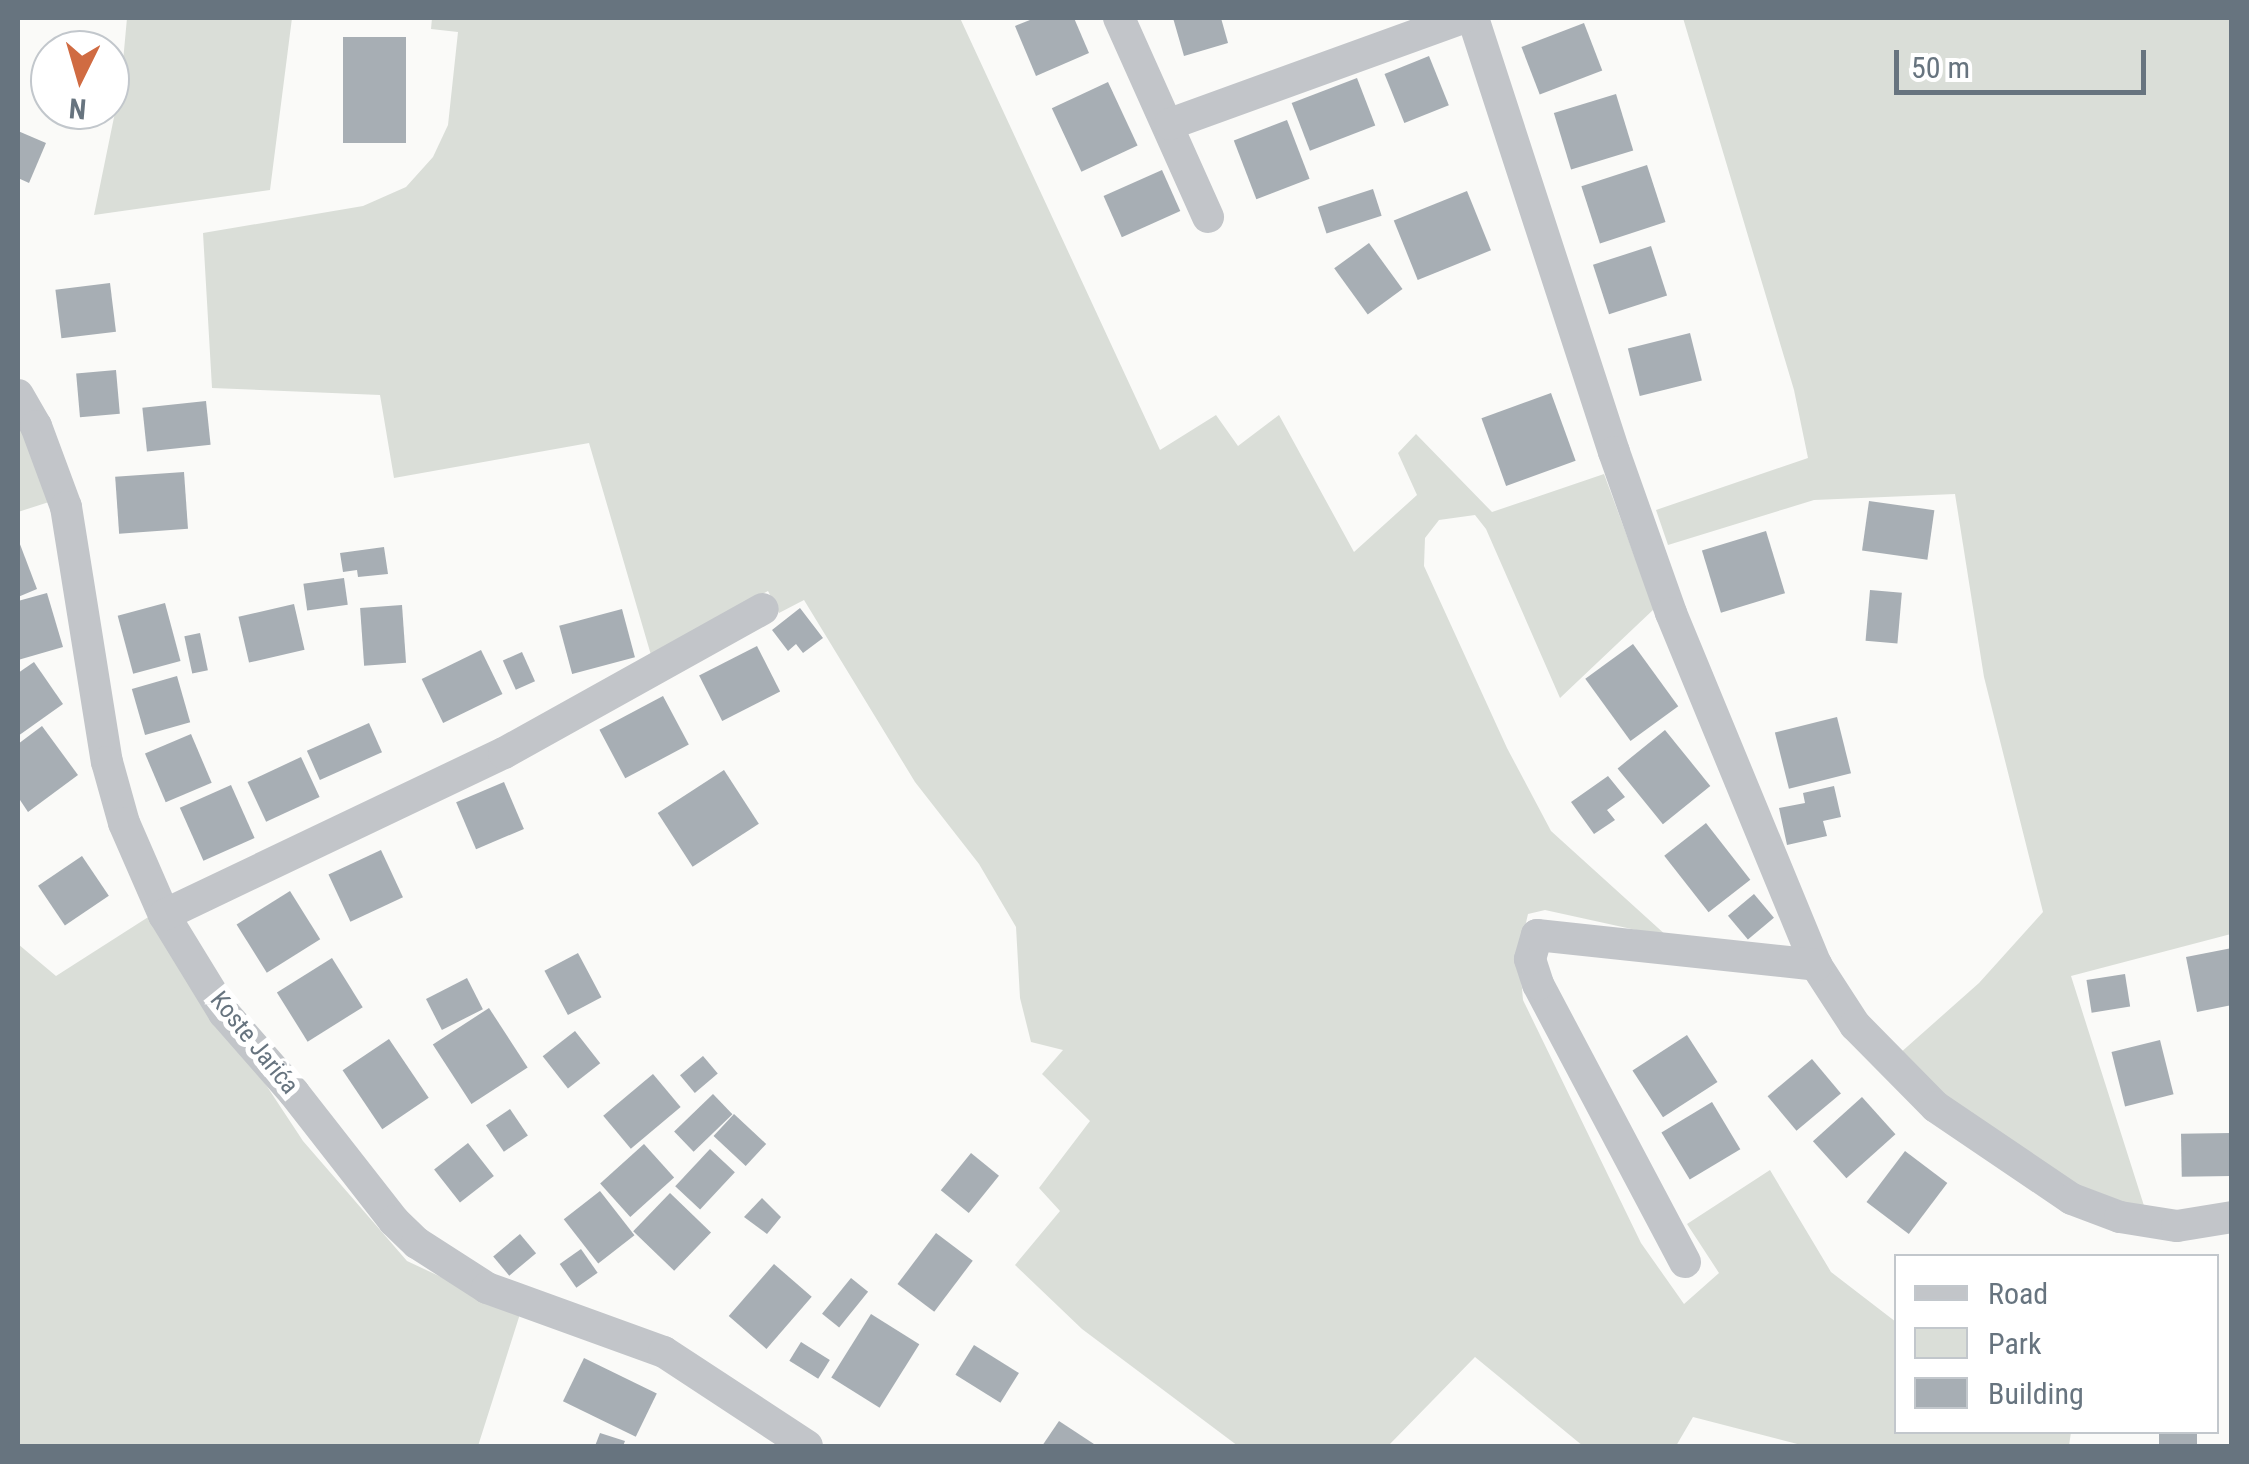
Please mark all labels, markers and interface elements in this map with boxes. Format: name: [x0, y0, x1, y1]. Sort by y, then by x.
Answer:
north arrow: [30, 30, 130, 130]
scale bar: [1899, 30, 2152, 92]
text: 50 m: [1911, 50, 1970, 85]
text: N: [68, 91, 87, 126]
street label: Koste Jarića: [204, 986, 304, 1100]
legend: [1894, 1254, 2219, 1434]
text: Road: [1988, 1276, 2048, 1311]
text: Park: [1988, 1326, 2042, 1361]
text: Building: [1988, 1376, 2084, 1411]

